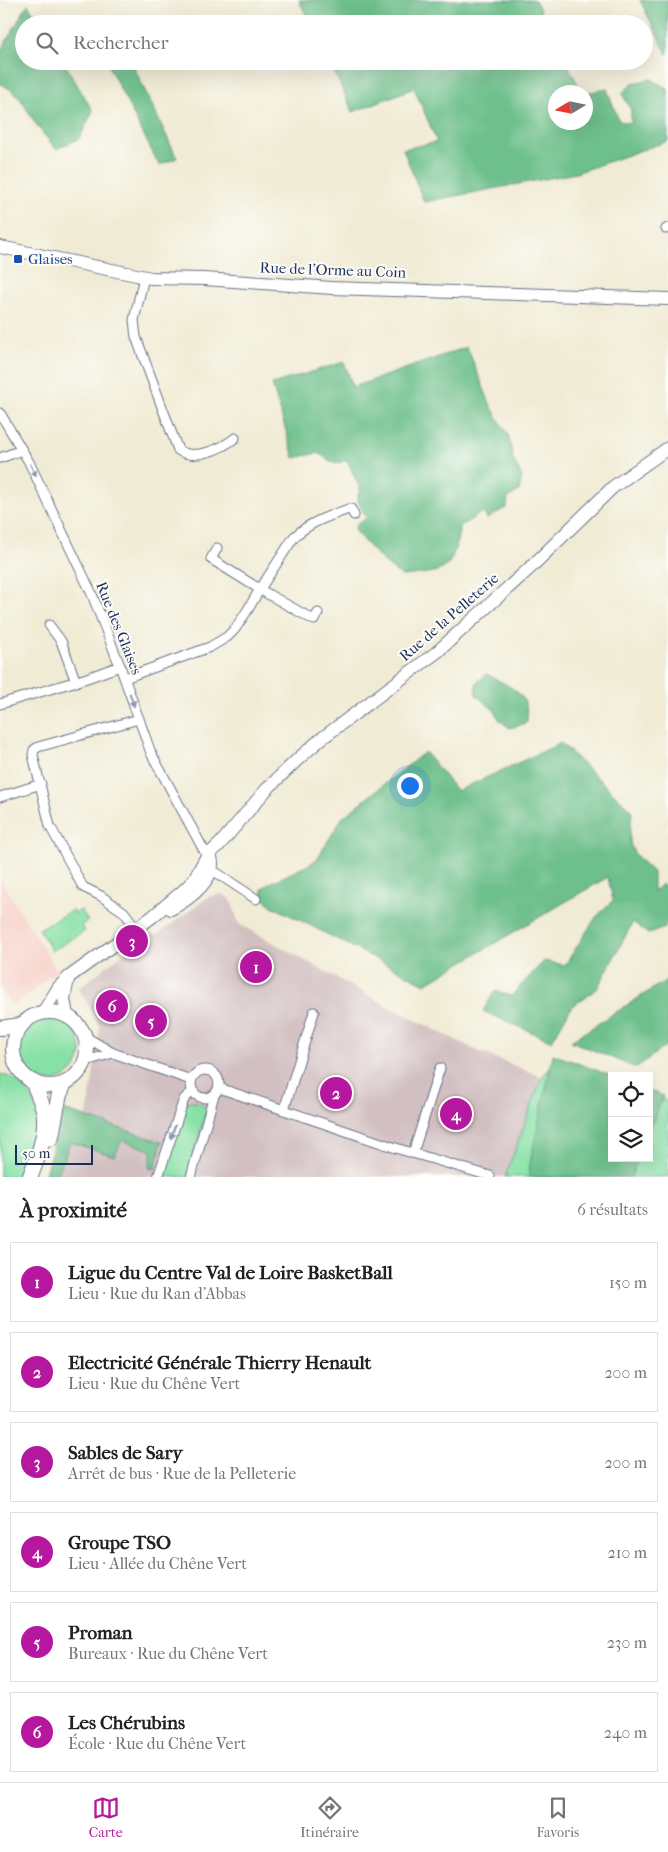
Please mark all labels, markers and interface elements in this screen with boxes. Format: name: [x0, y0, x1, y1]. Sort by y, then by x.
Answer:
search box: [15, 15, 653, 70]
icon: search: [33, 29, 61, 57]
text: Rechercher: [73, 32, 169, 54]
north arrow: [548, 85, 593, 130]
place label: Glaises: [28, 250, 73, 268]
marker: Glaises: [12, 253, 24, 265]
street label: Rue de l'Orme au Coin: [259, 258, 407, 282]
one-way arrow: [30, 463, 38, 477]
street label: Rue de la Pelleterie: [396, 569, 503, 665]
street label: Rue des Glaises: [92, 579, 146, 678]
one-way arrow: [128, 693, 136, 708]
your location: [397, 773, 423, 799]
pin: 3: [116, 922, 148, 960]
pin: 1: [240, 948, 272, 986]
pin: 6: [96, 987, 128, 1025]
pin: 5: [135, 1002, 167, 1040]
map controls: [608, 1072, 653, 1162]
button: locate: [608, 1072, 653, 1117]
pin: 2: [320, 1074, 352, 1112]
pin: 4: [440, 1095, 472, 1133]
button: layers: [608, 1117, 653, 1162]
one-way arrow: [169, 1125, 177, 1140]
scale bar: [15, 1142, 92, 1165]
text: 50 m: [22, 1145, 50, 1162]
text: À proximité: [20, 1198, 127, 1222]
text: 6 résultats: [577, 1200, 648, 1219]
text: Ligue du Centre Val de Loire BasketBall: [68, 1262, 393, 1284]
text: 1: [34, 1273, 40, 1292]
text: 150 m: [609, 1273, 647, 1292]
text: Lieu · Rue du Ran d'Abbas: [68, 1284, 246, 1303]
text: Electricité Générale Thierry Henault: [68, 1352, 371, 1374]
text: 2: [33, 1363, 41, 1382]
text: 200 m: [604, 1363, 647, 1382]
text: Lieu · Rue du Chêne Vert: [68, 1374, 240, 1393]
text: Sables de Sary: [68, 1442, 183, 1464]
text: 3: [34, 1453, 40, 1472]
text: 200 m: [604, 1453, 647, 1472]
text: Arrêt de bus · Rue de la Pelleterie: [68, 1464, 296, 1483]
text: Groupe TSO: [68, 1532, 171, 1554]
text: 4: [32, 1543, 42, 1562]
text: 210 m: [608, 1543, 647, 1562]
text: Lieu · Allée du Chêne Vert: [68, 1554, 247, 1573]
text: Proman: [68, 1622, 133, 1644]
text: 5: [34, 1633, 40, 1652]
text: 230 m: [607, 1633, 647, 1652]
text: Bureaux · Rue du Chêne Vert: [68, 1644, 268, 1663]
text: Les Chérubins: [68, 1712, 185, 1734]
text: 6: [33, 1723, 41, 1742]
text: 240 m: [604, 1723, 647, 1742]
text: École · Rue du Chêne Vert: [68, 1734, 246, 1753]
tab: Carte: [89, 1794, 123, 1841]
tab: Itinéraire: [300, 1794, 359, 1841]
tab: Favoris: [537, 1794, 579, 1841]

